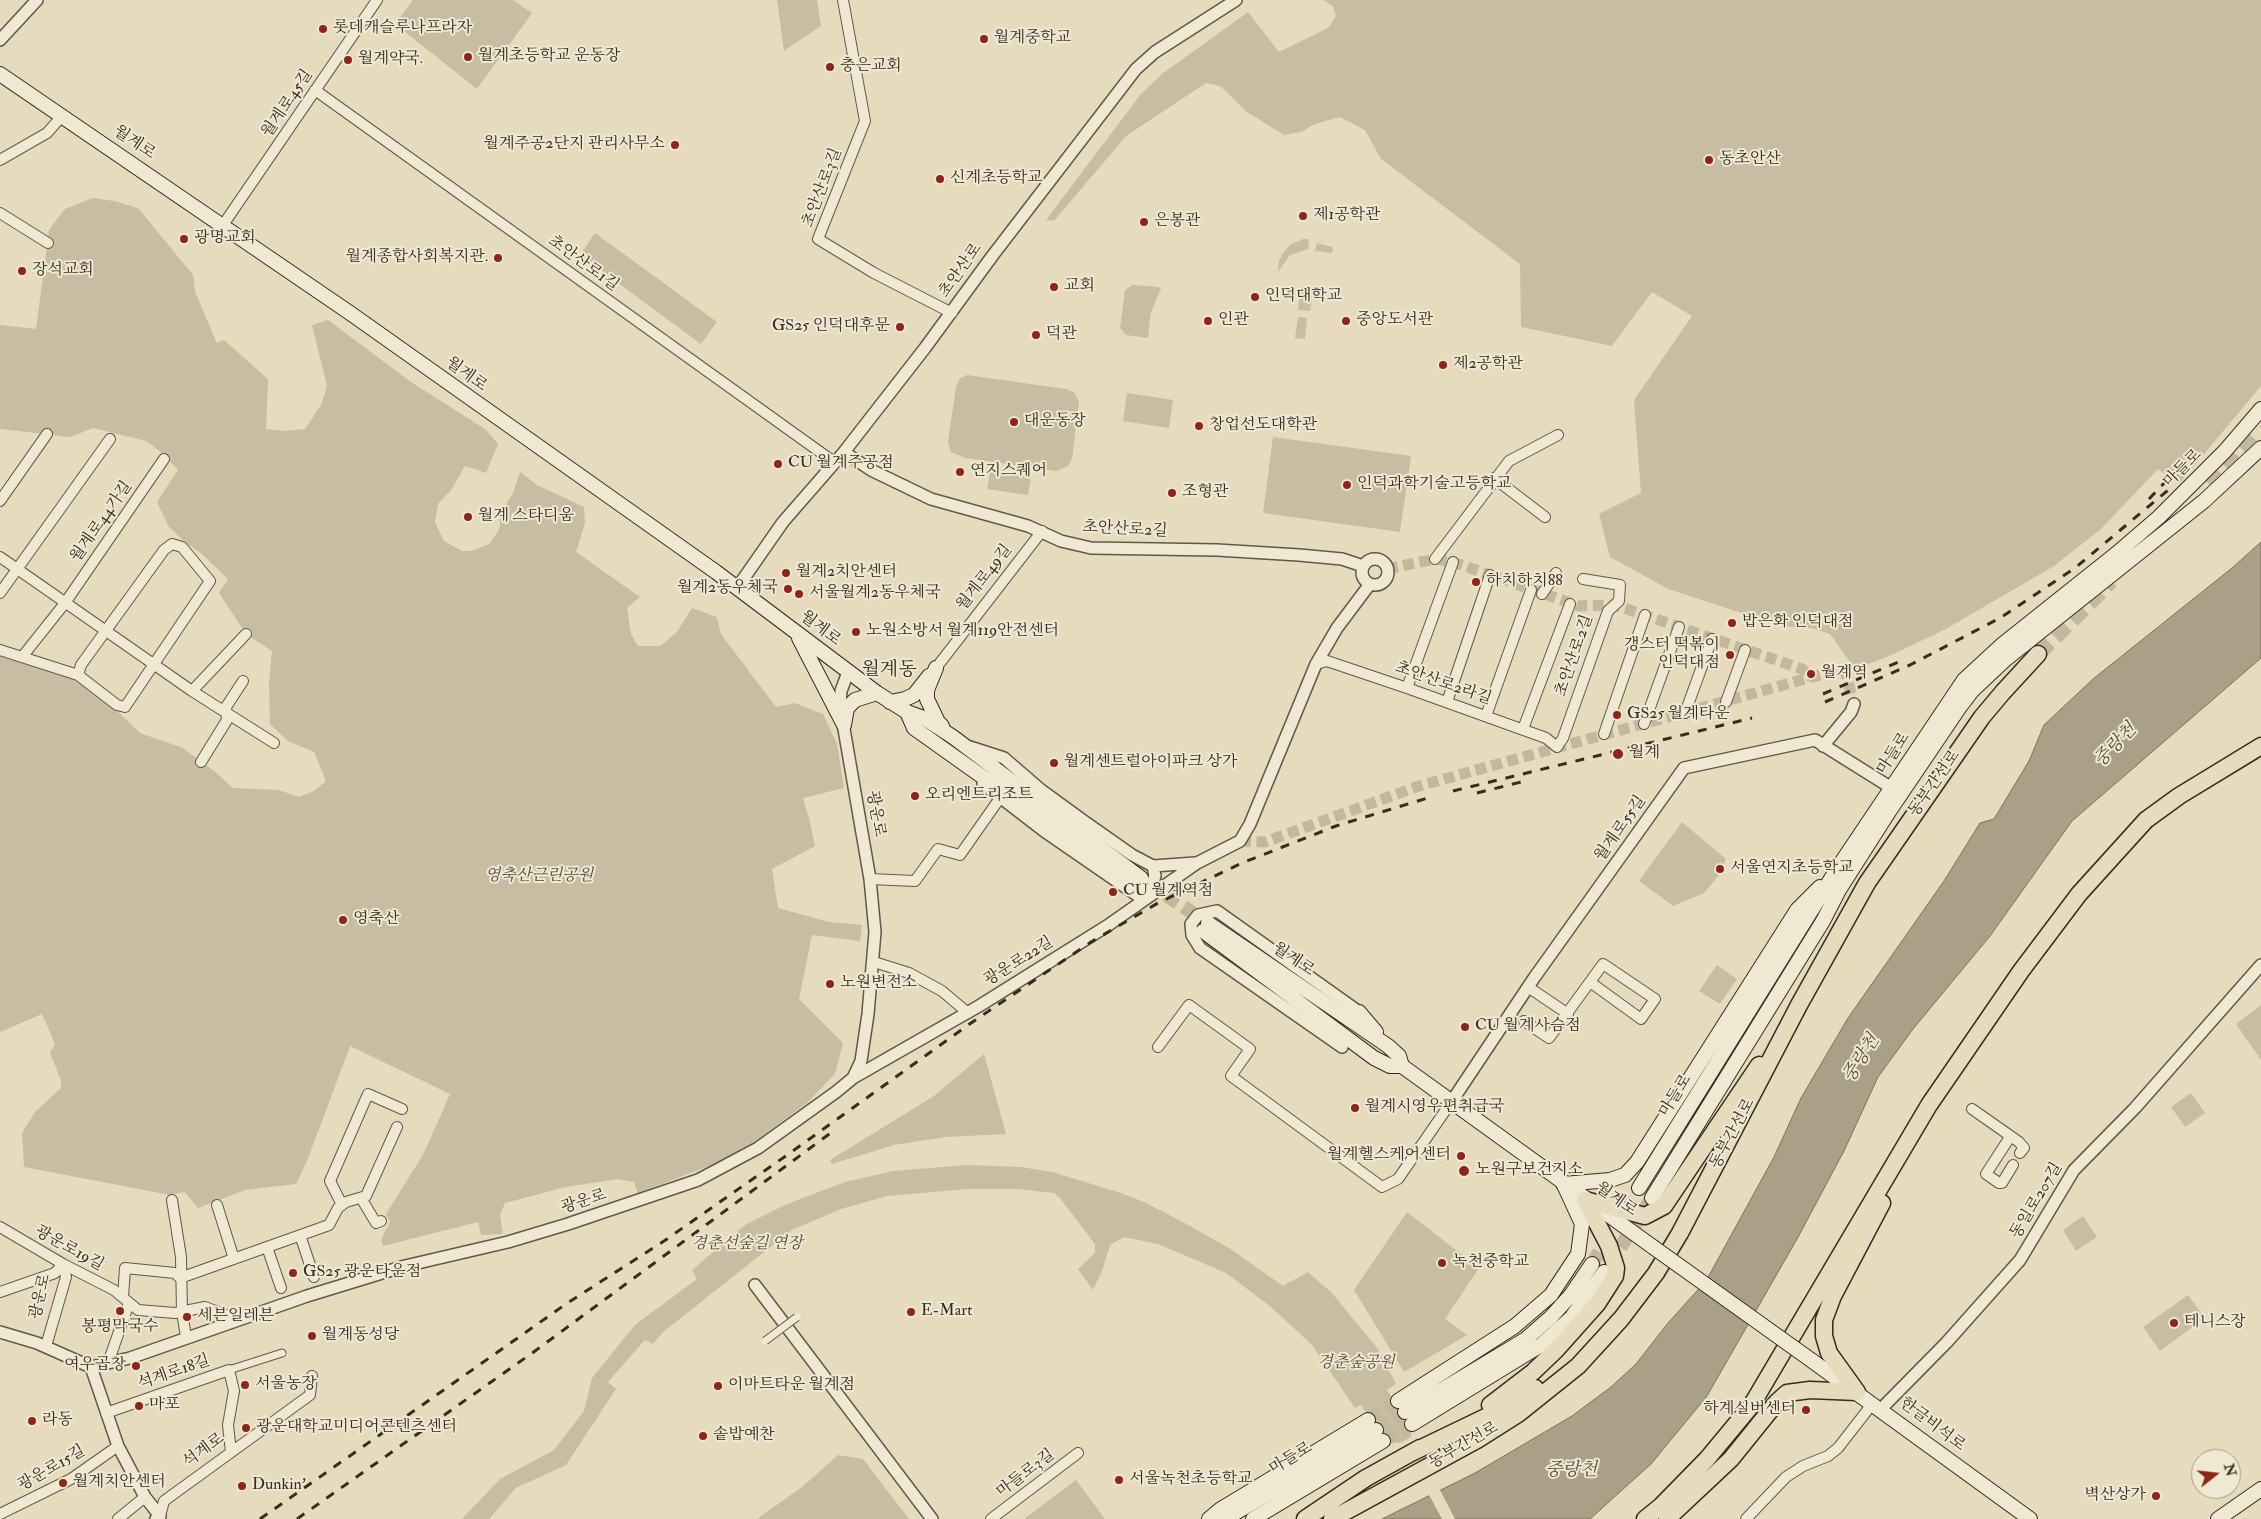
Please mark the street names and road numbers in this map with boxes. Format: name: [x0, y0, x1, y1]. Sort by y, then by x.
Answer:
street label: 월계로45길: [258, 67, 318, 141]
street label: 월계로: [109, 122, 159, 164]
street label: 초안산로3길: [799, 146, 847, 230]
street label: 초안산로1길: [544, 232, 622, 296]
street label: 초안산로: [935, 240, 987, 302]
street label: 월계로: [442, 354, 490, 396]
street label: 마들로: [2160, 446, 2206, 492]
street label: 월계로44가길: [67, 478, 137, 566]
street label: 초안산로2길: [1082, 518, 1168, 542]
street label: 월계로49길: [953, 541, 1017, 615]
street label: 월계로: [796, 607, 844, 651]
street label: 초안산로2길: [1552, 613, 1598, 699]
street label: 초안산로2라길: [1392, 659, 1494, 709]
street label: 마들로: [1873, 729, 1915, 779]
street label: 동부간선로: [1905, 747, 1965, 821]
street label: 광운로: [862, 790, 888, 838]
street label: 월계로55길: [1591, 792, 1651, 866]
street label: 광운로22길: [981, 933, 1057, 991]
street label: 월계로: [1268, 939, 1318, 981]
street label: 마들로: [1656, 1071, 1696, 1121]
street label: 동부간선로: [1706, 1095, 1760, 1173]
street label: 동일로207길: [2007, 1159, 2067, 1243]
street label: 월계로: [1592, 1179, 1640, 1221]
street label: 광운로: [559, 1186, 609, 1218]
street label: 광운로19길: [31, 1222, 107, 1276]
street label: 광운로: [26, 1272, 56, 1322]
street label: 석계로18길: [135, 1352, 213, 1394]
street label: 한글비석로: [1895, 1394, 1969, 1456]
street label: 동부간선로: [1426, 1418, 1502, 1474]
street label: 석계로: [180, 1430, 228, 1472]
street label: 마들로: [1266, 1439, 1316, 1479]
street label: 광운로15길: [15, 1442, 89, 1496]
street label: 마들로3길: [993, 1446, 1059, 1502]

